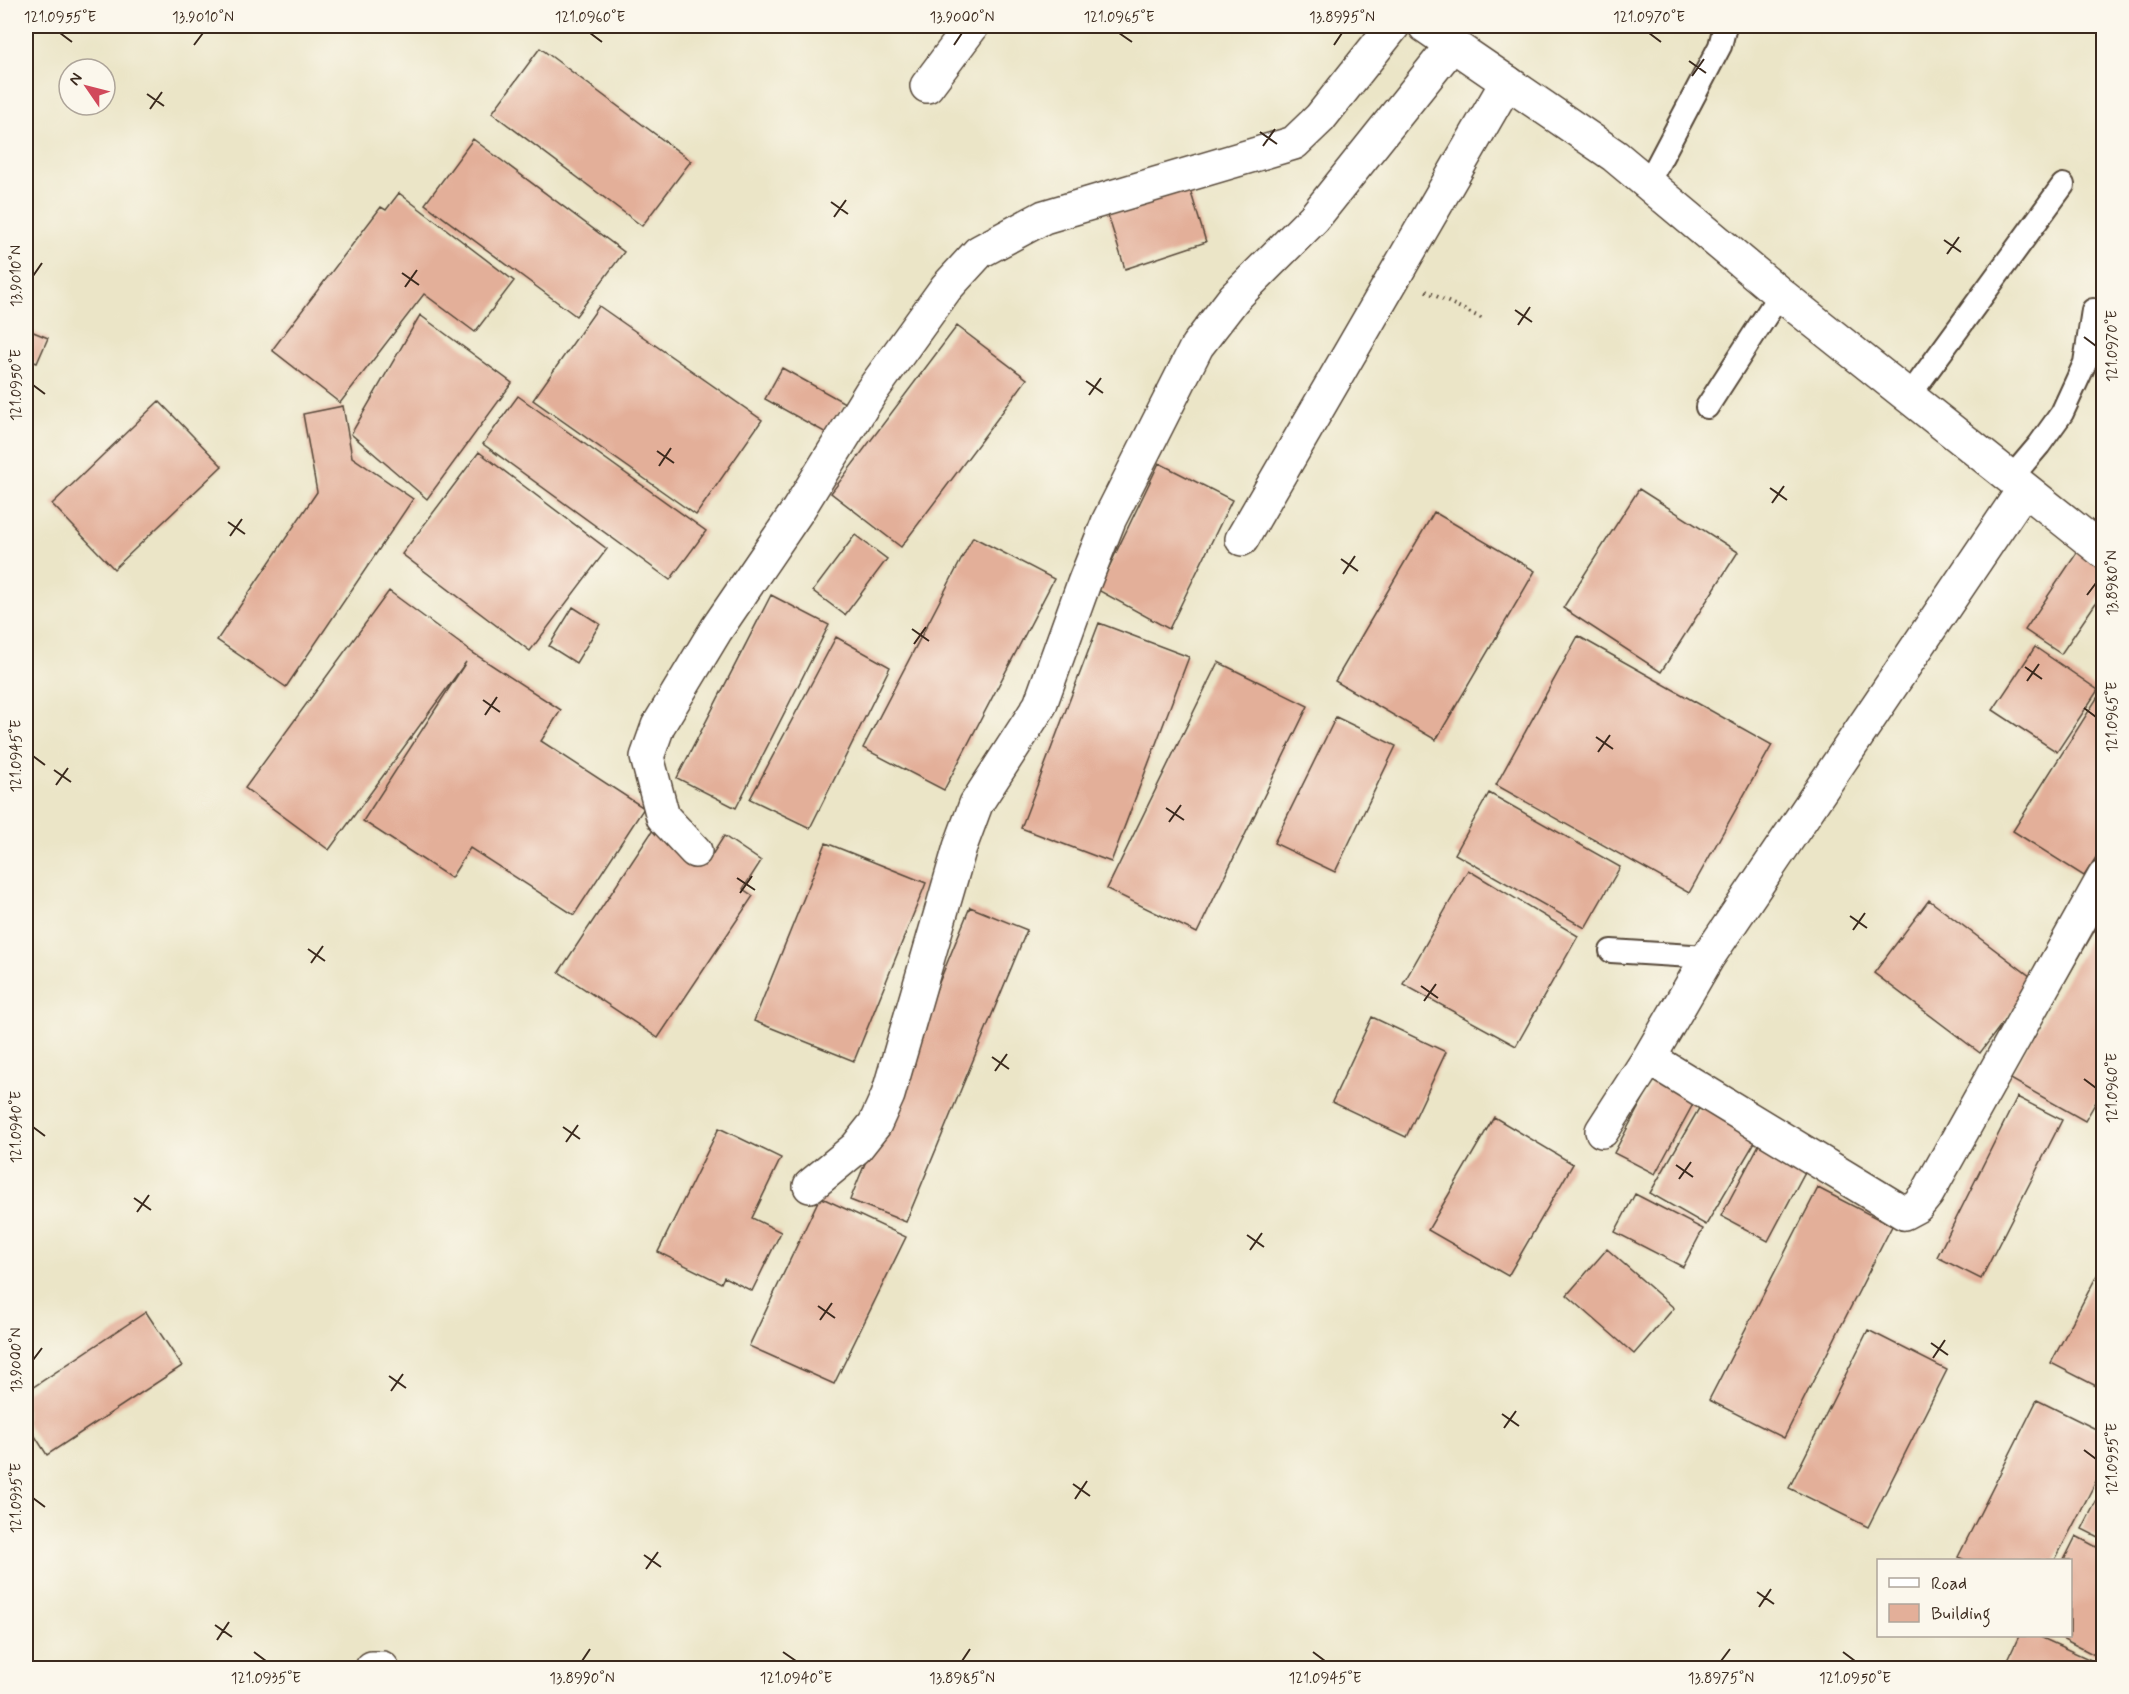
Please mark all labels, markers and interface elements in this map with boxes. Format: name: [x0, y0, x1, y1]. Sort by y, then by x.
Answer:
text: 121.0955°E: [24, 8, 96, 28]
text: 13.9010°N: [172, 8, 234, 28]
text: 121.0960°E: [555, 8, 626, 28]
text: 13.9000°N: [930, 8, 994, 28]
text: 121.0965°E: [1083, 8, 1155, 28]
text: 13.8995°N: [1309, 8, 1375, 28]
text: 121.0970°E: [1613, 8, 1685, 28]
north arrow: [57, 57, 117, 117]
text: N: [64, 69, 88, 90]
text: 13.9010°N: [7, 245, 27, 307]
text: 121.0970°E: [2103, 310, 2123, 382]
text: 121.0950°E: [7, 349, 27, 421]
text: 13.8980°N: [2103, 550, 2123, 616]
text: 121.0965°E: [2103, 681, 2123, 753]
text: 121.0945°E: [7, 719, 27, 792]
text: 121.0960°E: [2103, 1052, 2123, 1123]
text: 121.0940°E: [7, 1091, 27, 1163]
text: 13.9000°N: [7, 1328, 27, 1392]
text: 121.0955°E: [2103, 1423, 2123, 1495]
text: 121.0935°E: [7, 1463, 27, 1533]
legend: [1877, 1559, 2072, 1637]
text: Road: [1931, 1572, 1967, 1596]
text: Building: [1931, 1602, 1991, 1628]
text: 121.0935°E: [231, 1669, 301, 1689]
text: 13.8990°N: [549, 1669, 615, 1689]
text: 121.0940°E: [760, 1669, 832, 1689]
text: 13.8985°N: [929, 1669, 995, 1689]
text: 121.0945°E: [1289, 1669, 1362, 1689]
text: 13.8975°N: [1688, 1669, 1754, 1689]
text: 121.0950°E: [1819, 1669, 1891, 1689]

